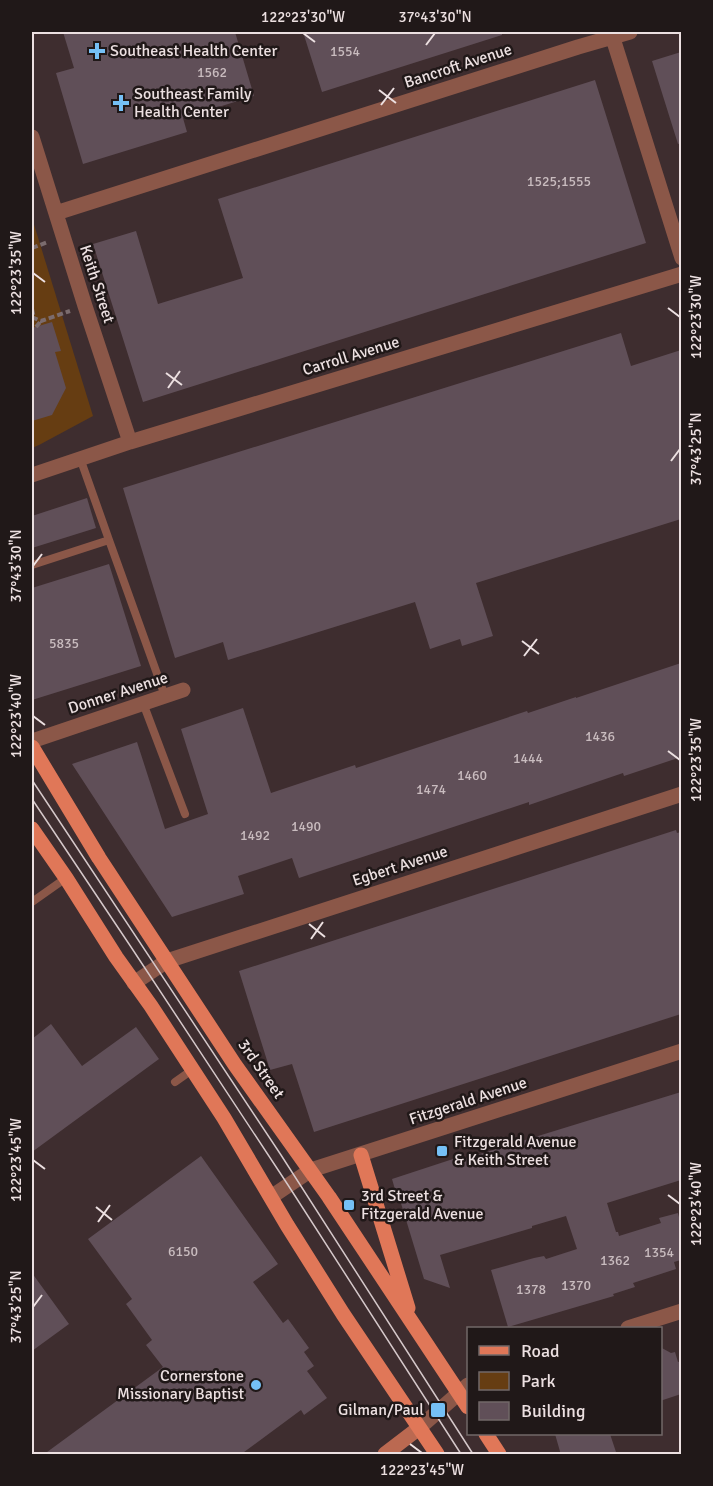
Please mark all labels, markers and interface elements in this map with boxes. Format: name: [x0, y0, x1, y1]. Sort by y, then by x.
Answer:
text: 122°23'30"W: [261, 8, 345, 26]
text: 37°43'30"N: [398, 8, 472, 26]
street label: Bancroft Avenue: [402, 39, 514, 93]
place label: Southeast Health Center: [110, 41, 277, 61]
marker: Southeast Health Center: [88, 42, 106, 60]
house number: 1554: [330, 43, 361, 60]
house number: 1562: [197, 64, 227, 81]
place label: Southeast Family Health Center: [134, 84, 252, 122]
marker: Southeast Family Health Center: [112, 94, 130, 112]
house number: 1525;1555: [527, 173, 591, 190]
text: 122°23'35"W: [7, 231, 25, 315]
street label: Keith Street: [75, 242, 119, 326]
text: 122°23'30"W: [687, 275, 705, 359]
street label: Carroll Avenue: [300, 332, 402, 380]
text: 37°43'25"N: [687, 412, 705, 486]
text: 37°43'30"N: [7, 529, 25, 603]
house number: 5835: [49, 635, 79, 652]
street label: Donner Avenue: [66, 667, 170, 719]
text: 122°23'40"W: [7, 674, 25, 758]
text: 122°23'35"W: [687, 718, 705, 802]
house number: 1436: [585, 728, 615, 745]
house number: 1444: [513, 750, 544, 767]
house number: 1460: [457, 767, 487, 784]
house number: 1474: [416, 781, 447, 798]
house number: 1490: [291, 818, 321, 835]
house number: 1492: [240, 827, 270, 844]
street label: Egbert Avenue: [350, 841, 450, 891]
street label: 3rd Street: [233, 1035, 289, 1103]
street label: Fitzgerald Avenue: [407, 1073, 529, 1129]
text: 122°23'45"W: [7, 1118, 25, 1202]
place label: Fitzgerald Avenue & Keith Street: [454, 1132, 577, 1170]
marker: Fitzgerald Avenue & Keith Street: [435, 1144, 449, 1158]
text: 122°23'40"W: [687, 1162, 705, 1246]
place label: 3rd Street & Fitzgerald Avenue: [361, 1186, 484, 1224]
marker: 3rd Street & Fitzgerald Avenue: [342, 1198, 356, 1212]
house number: 6150: [168, 1243, 198, 1260]
house number: 1354: [644, 1244, 675, 1261]
house number: 1362: [600, 1252, 630, 1269]
text: 37°43'25"N: [7, 1270, 25, 1344]
house number: 1370: [561, 1277, 591, 1294]
house number: 1378: [516, 1281, 546, 1298]
legend: [467, 1327, 662, 1435]
text: Road: [521, 1340, 560, 1362]
place label: Cornerstone Missionary Baptist: [117, 1366, 244, 1404]
text: Park: [521, 1370, 556, 1392]
marker: Cornerstone Missionary Baptist: [249, 1378, 263, 1392]
place label: Gilman/Paul: [338, 1400, 424, 1420]
text: Building: [521, 1400, 585, 1422]
marker: Gilman/Paul: [429, 1401, 447, 1419]
text: 122°23'45"W: [380, 1461, 464, 1479]

